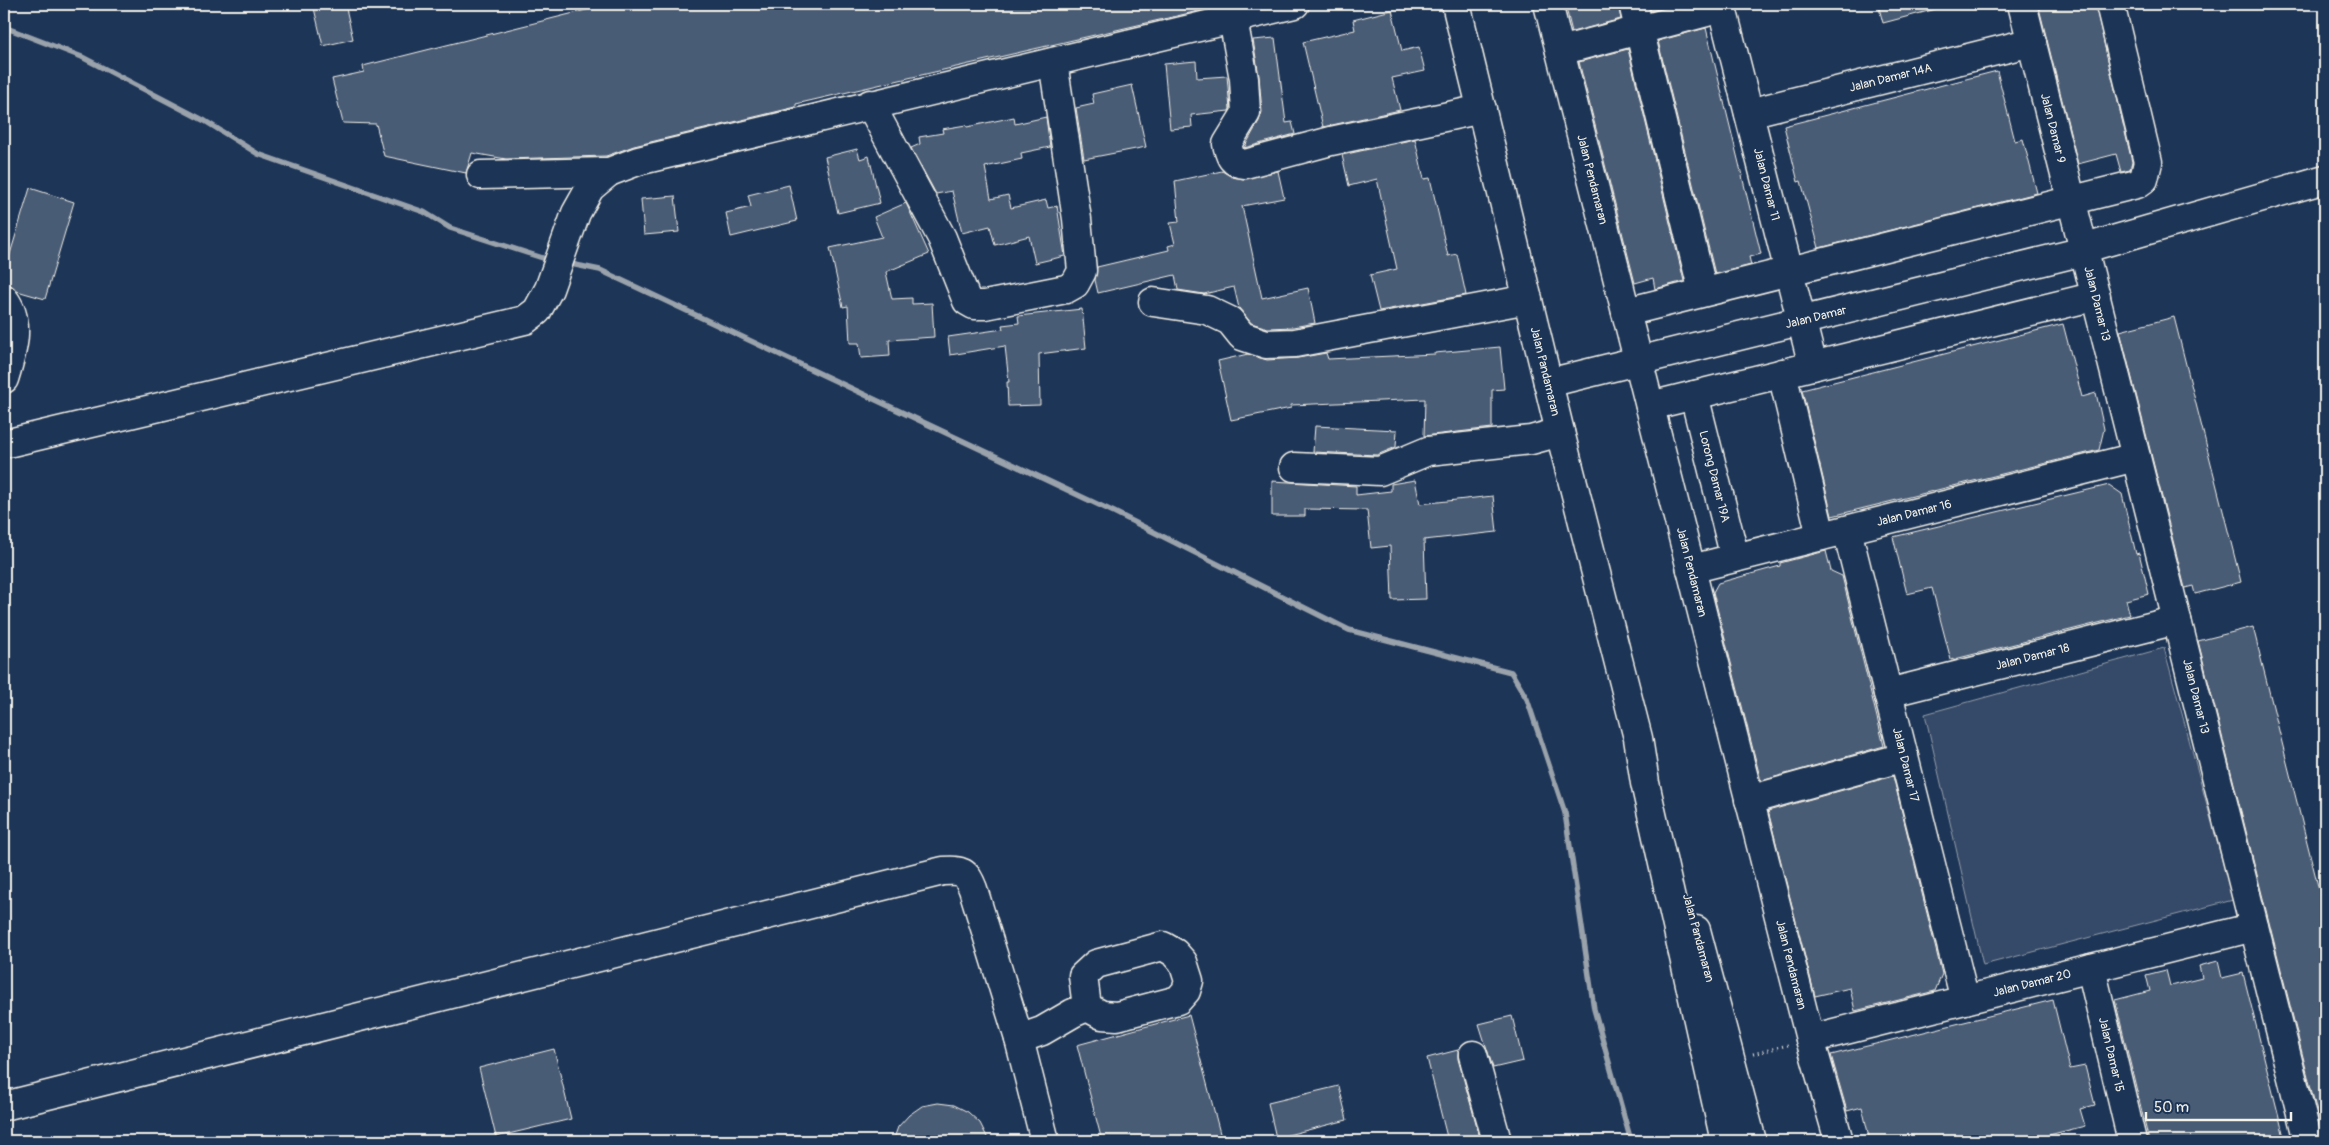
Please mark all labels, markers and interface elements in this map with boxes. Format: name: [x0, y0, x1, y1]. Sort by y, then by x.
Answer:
street label: Jalan Damar 14A: [1848, 60, 1934, 95]
street label: Jalan Damar 9: [2037, 92, 2069, 165]
street label: Jalan Pendamaran: [1574, 133, 1611, 226]
street label: Jalan Damar 11: [1750, 146, 1783, 222]
street label: Jalan Damar 13: [2081, 265, 2114, 343]
street label: Jalan Damar: [1784, 302, 1849, 332]
street label: Jalan Pandamaran: [1527, 325, 1563, 418]
street label: Lorong Damar 19A: [1696, 429, 1733, 524]
street label: Jalan Damar 16: [1875, 496, 1953, 530]
street label: Jalan Pendamaran: [1673, 526, 1710, 619]
street label: Jalan Damar 18: [1994, 640, 2071, 673]
street label: Jalan Damar 13: [2180, 657, 2213, 736]
street label: Jalan Damar 17: [1889, 726, 1923, 804]
street label: Jalan Pandamaran: [1679, 892, 1717, 984]
street label: Jalan Pendamaran: [1773, 918, 1810, 1011]
street label: Jalan Damar 20: [1991, 966, 2073, 1000]
street label: Jalan Damar 15: [2095, 1016, 2128, 1093]
scale bar: [2146, 1090, 2292, 1122]
text: 50 m: [2154, 1098, 2189, 1117]

